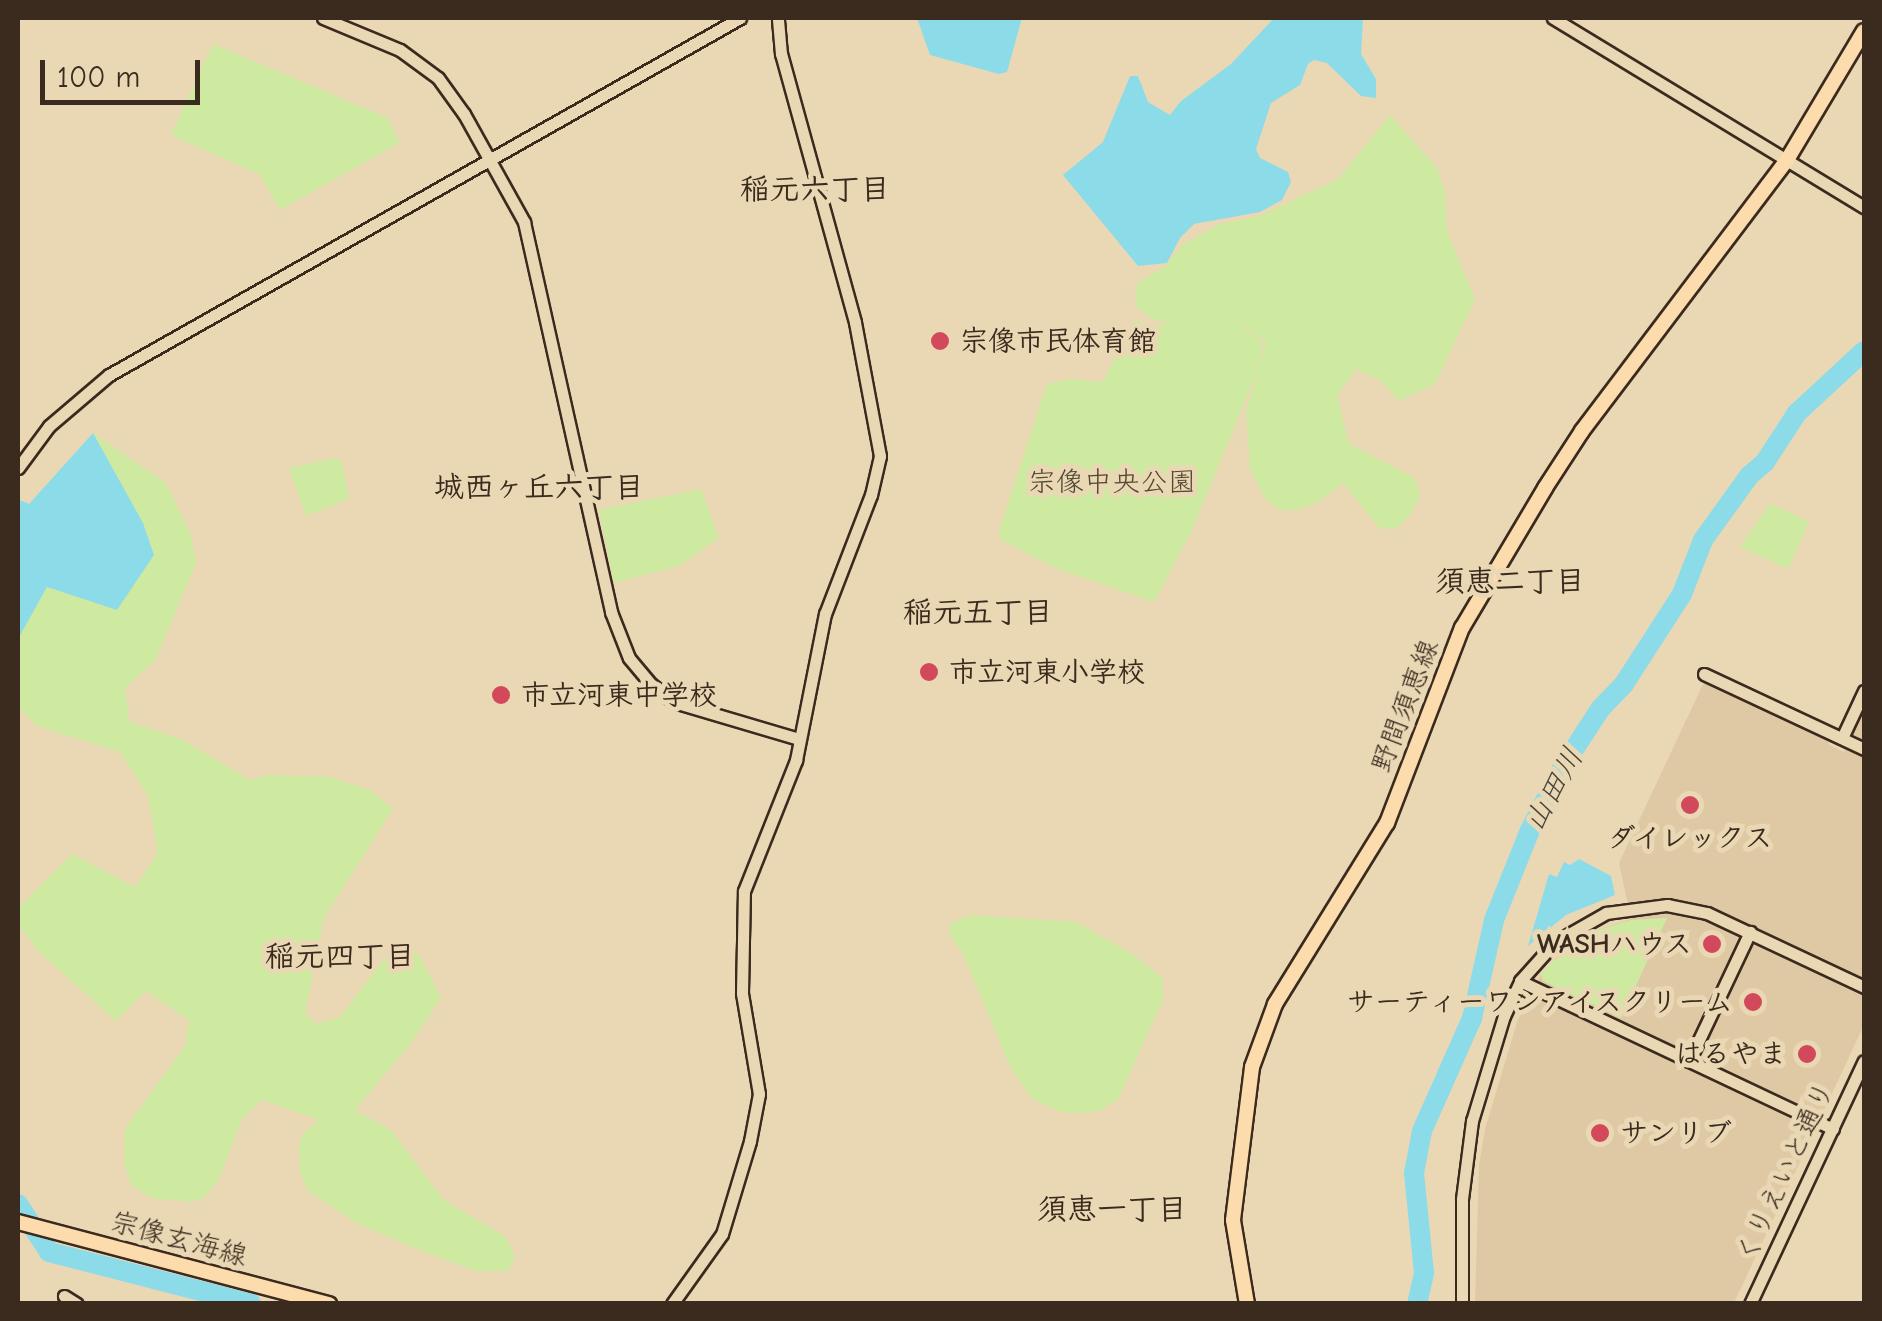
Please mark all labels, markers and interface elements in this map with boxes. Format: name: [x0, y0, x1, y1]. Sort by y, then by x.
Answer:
scale bar: [45, 40, 205, 102]
text: 100 m: [57, 60, 140, 95]
district label: 稲元六丁目: [740, 172, 890, 208]
place label: 宗像市民体育館: [960, 324, 1156, 358]
marker: 宗像市民体育館: [929, 330, 951, 352]
park label: 宗像中央公園: [1028, 465, 1196, 499]
district label: 城西ヶ丘六丁目: [434, 470, 644, 506]
district label: 須恵二丁目: [1435, 564, 1585, 600]
district label: 稲元五丁目: [903, 595, 1053, 631]
street label: 野間須恵線: [1364, 635, 1446, 777]
place label: 市立河東小学校: [949, 655, 1145, 689]
marker: 市立河東小学校: [918, 661, 940, 683]
place label: 市立河東中学校: [521, 678, 717, 712]
marker: 市立河東中学校: [490, 684, 512, 706]
water label: 山田川: [1516, 742, 1592, 838]
marker: ダイレックス: [1679, 794, 1701, 816]
place label: ダイレックス: [1606, 821, 1774, 855]
place label: WASHハウス: [1535, 927, 1692, 961]
marker: WASHハウス: [1701, 933, 1723, 955]
district label: 稲元四丁目: [265, 939, 415, 975]
place label: サーティーワンアイスクリーム: [1341, 985, 1733, 1019]
marker: サーティーワンアイスクリーム: [1742, 991, 1764, 1013]
place label: はるやま: [1675, 1037, 1787, 1071]
marker: はるやま: [1796, 1043, 1818, 1065]
street label: くりえいと通り: [1728, 1076, 1842, 1268]
place label: サンリブ: [1620, 1116, 1732, 1150]
marker: サンリブ: [1589, 1122, 1611, 1144]
district label: 須恵一丁目: [1037, 1192, 1187, 1228]
street label: 宗像玄海線: [107, 1205, 251, 1273]

